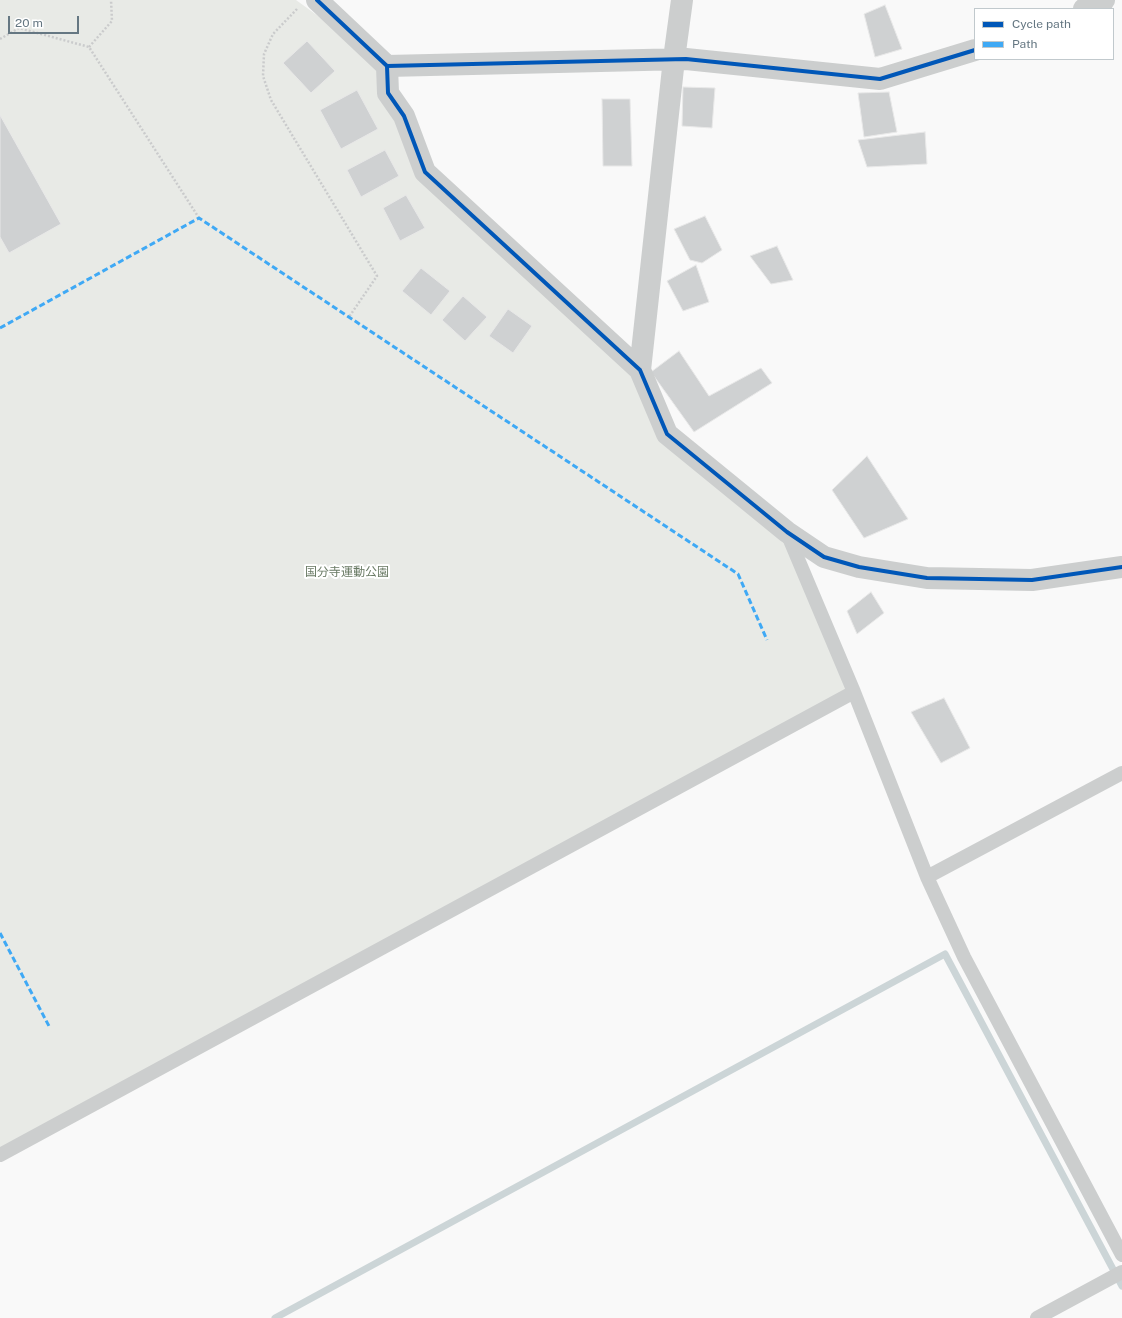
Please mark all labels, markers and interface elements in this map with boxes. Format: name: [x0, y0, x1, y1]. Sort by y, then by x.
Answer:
scale bar: [10, 8, 81, 34]
legend: [974, 8, 1114, 60]
text: 20 m: [15, 16, 43, 30]
text: Cycle path: [1012, 17, 1071, 31]
text: Path: [1012, 37, 1038, 51]
park label: 国分寺運動公園: [305, 565, 389, 579]

